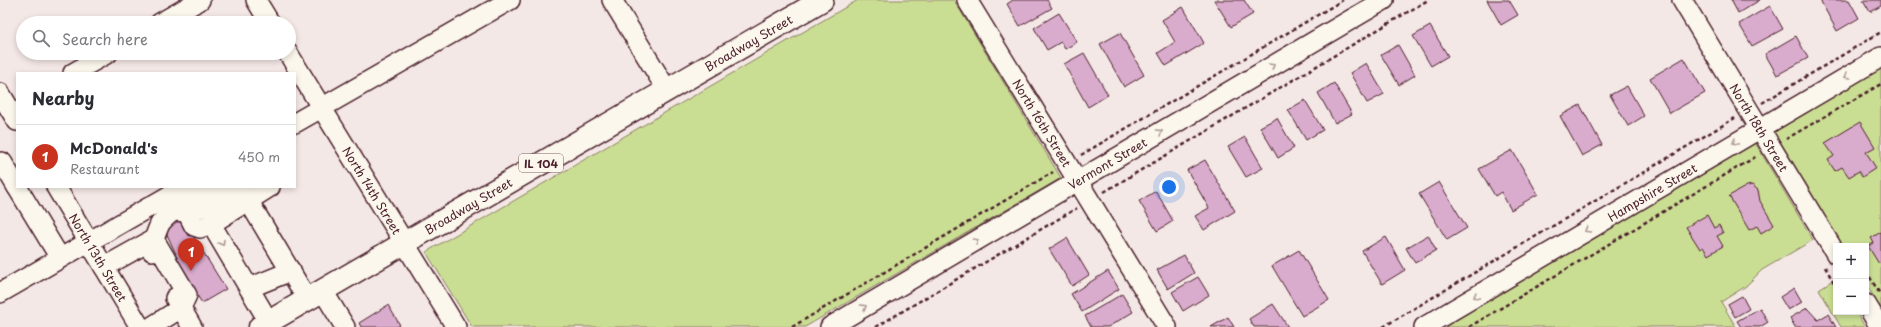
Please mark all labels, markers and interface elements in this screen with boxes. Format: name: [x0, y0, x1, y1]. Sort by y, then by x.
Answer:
street label: Broadway Street: [701, 10, 796, 76]
search box: [16, 16, 296, 60]
icon: search: [30, 27, 52, 49]
text: Search here: [62, 27, 148, 50]
one-way arrow: [1268, 64, 1275, 71]
one-way arrow: [1844, 72, 1851, 79]
street label: North 16th Street: [1008, 75, 1076, 170]
street label: North 18th Street: [1726, 80, 1793, 175]
text: Nearby: [32, 85, 94, 111]
one-way arrow: [1156, 130, 1163, 137]
street label: Vermont Street: [1065, 133, 1150, 194]
text: McDonald's: [70, 136, 158, 159]
one-way arrow: [1732, 138, 1739, 145]
street label: North 14th Street: [338, 143, 406, 238]
text: 1: [42, 147, 48, 166]
text: 450 m: [238, 147, 280, 166]
road number: IL 104: [519, 154, 563, 172]
text: Restaurant: [70, 159, 140, 178]
street label: Hampshire Street: [1604, 159, 1700, 226]
street label: Broadway Street: [421, 173, 516, 238]
your location: [1159, 177, 1179, 197]
street label: North 13th Street: [65, 210, 132, 305]
one-way arrow: [1584, 225, 1591, 232]
pin: 1: [178, 238, 204, 271]
one-way arrow: [217, 239, 224, 246]
one-way arrow: [972, 239, 979, 246]
map controls: [1833, 243, 1869, 315]
button: +: [1833, 243, 1869, 279]
button: −: [1833, 279, 1869, 315]
one-way arrow: [1473, 292, 1480, 299]
one-way arrow: [860, 305, 867, 312]

